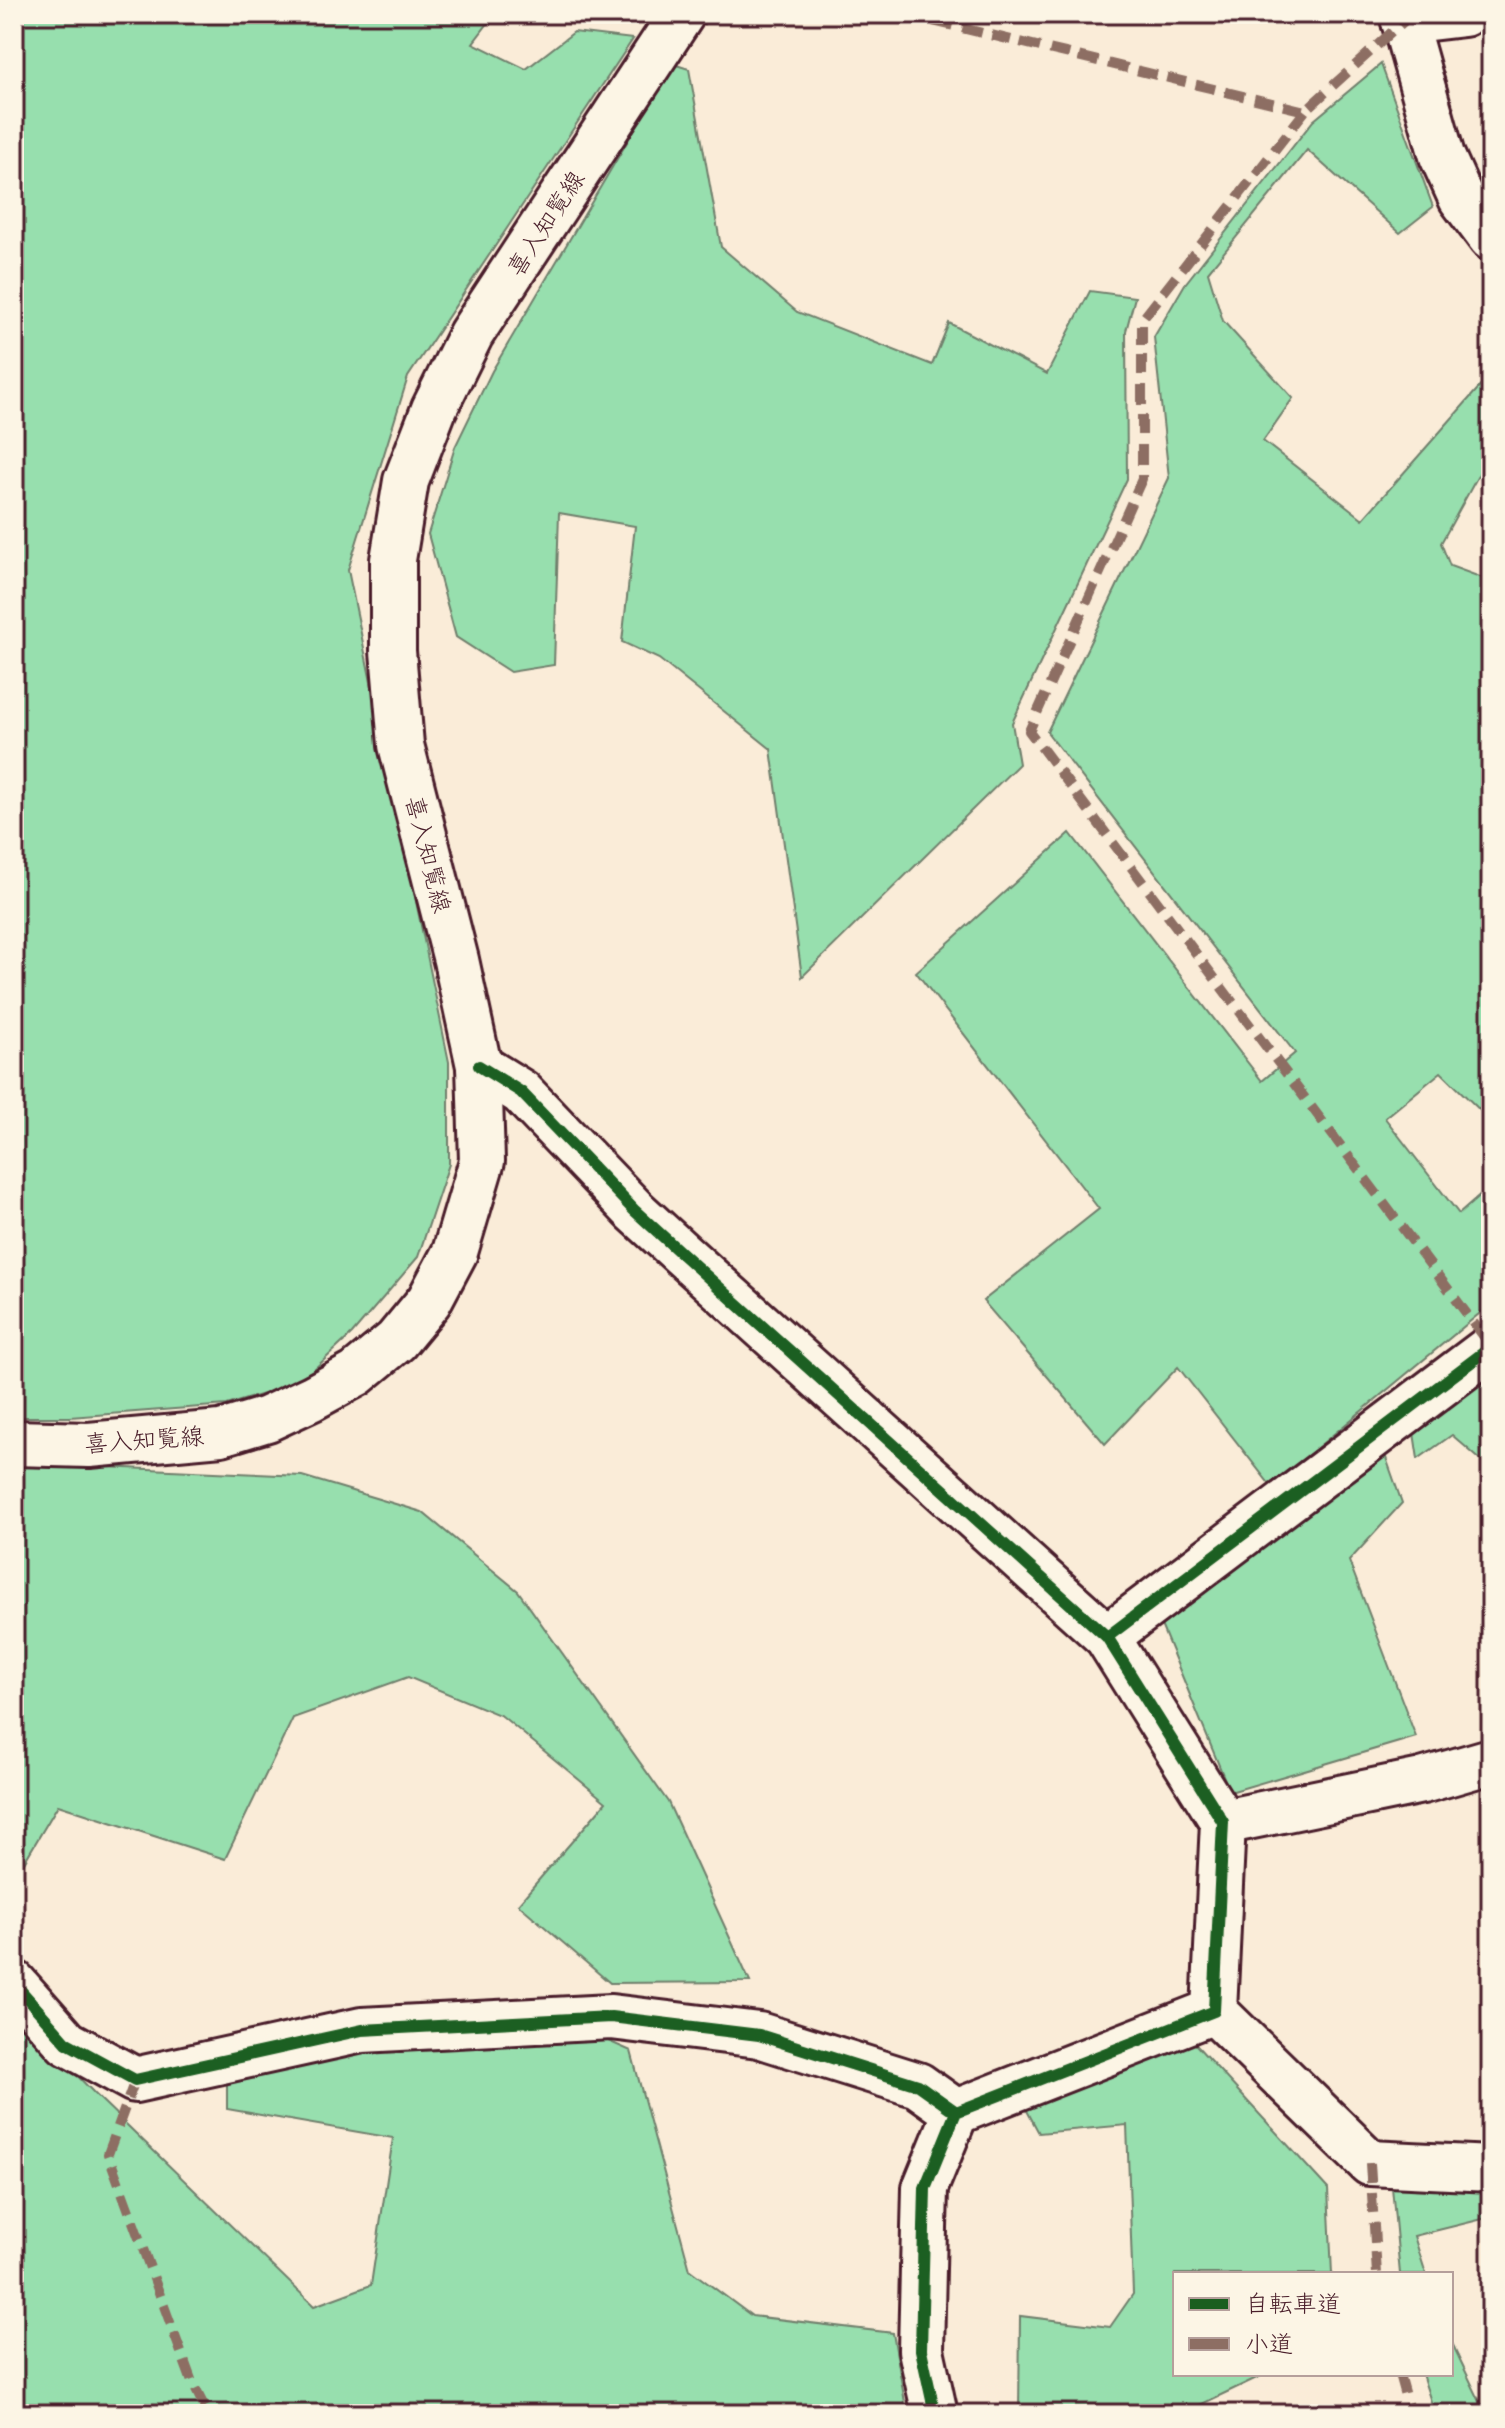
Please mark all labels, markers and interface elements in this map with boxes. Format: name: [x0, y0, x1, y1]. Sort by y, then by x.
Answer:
street label: 喜入知覧線: [500, 165, 590, 281]
street label: 喜入知覧線: [400, 792, 458, 916]
street label: 喜入知覧線: [83, 1420, 205, 1458]
legend: [1173, 2272, 1453, 2376]
text: 自転車道: [1245, 2288, 1341, 2318]
text: 小道: [1245, 2328, 1293, 2358]

